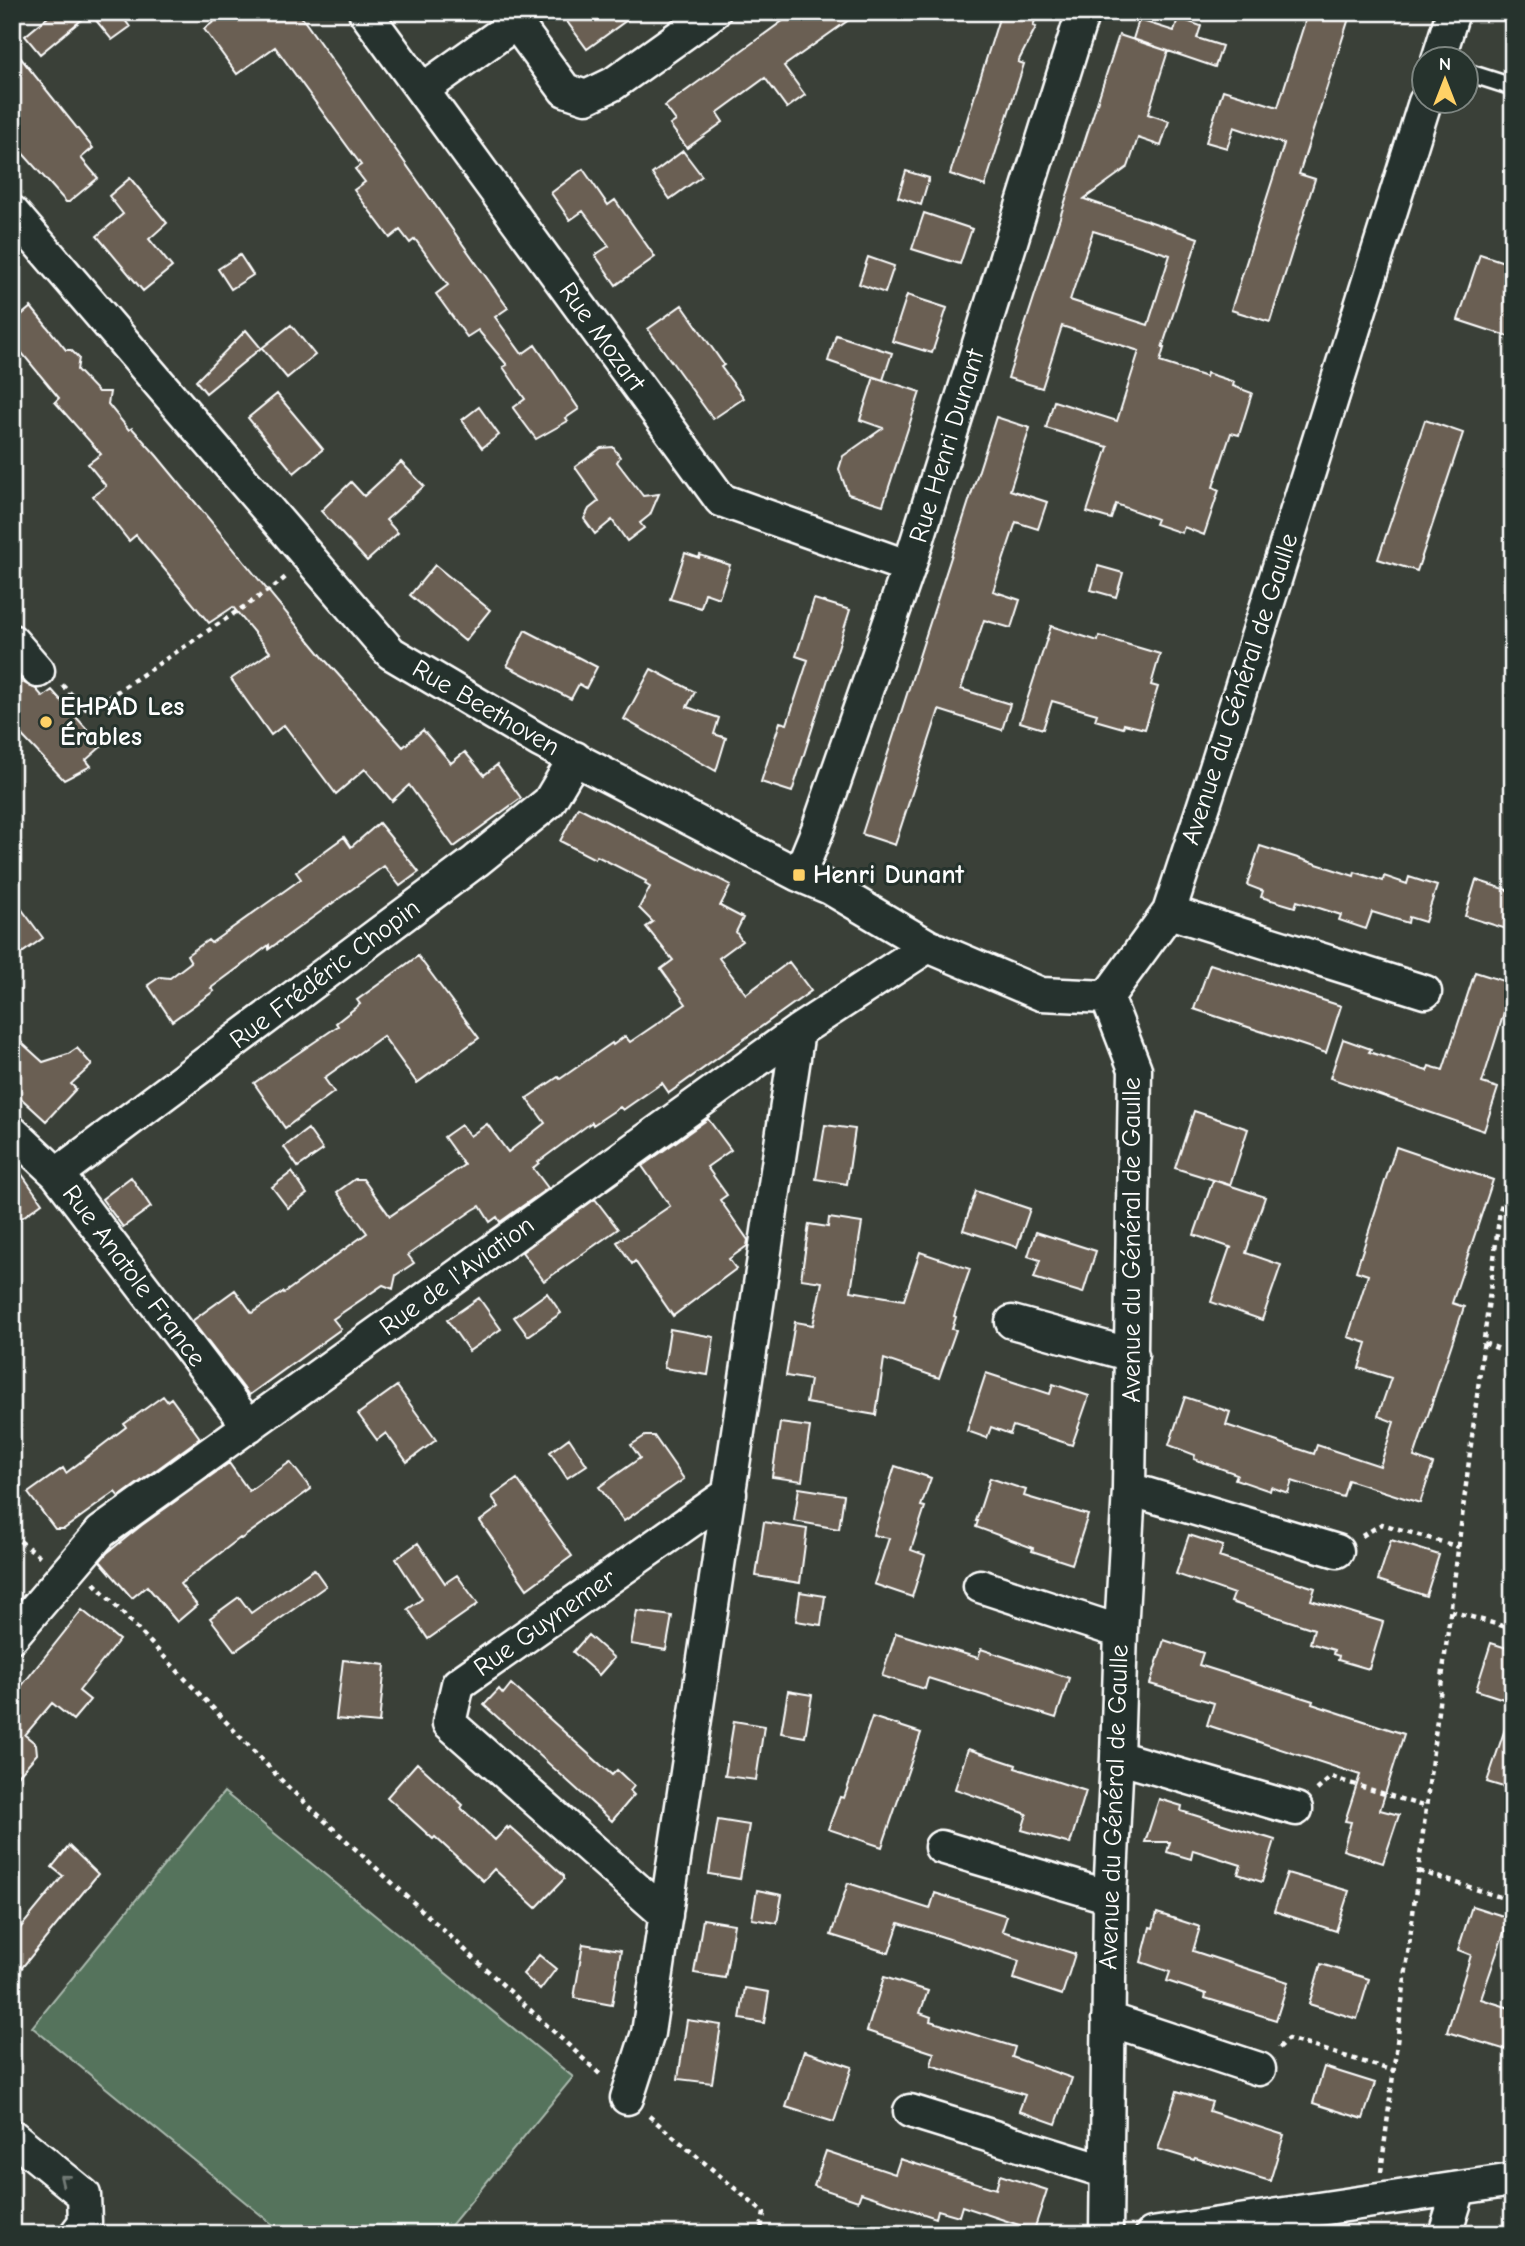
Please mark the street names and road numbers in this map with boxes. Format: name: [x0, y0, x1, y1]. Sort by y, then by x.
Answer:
street label: Rue Mozart: [552, 277, 652, 399]
street label: Rue Henri Dunant: [903, 344, 991, 546]
street label: Avenue du Général de Gaulle: [1175, 530, 1305, 848]
street label: Rue Beethoven: [407, 654, 565, 762]
street label: Rue Frédéric Chopin: [224, 893, 426, 1055]
street label: Avenue du Général de Gaulle: [1117, 1077, 1147, 1403]
street label: Rue Anatole France: [56, 1179, 212, 1373]
street label: Rue de l'Aviation: [374, 1210, 540, 1342]
street label: Rue Guynemer: [468, 1563, 622, 1683]
street label: Avenue du Général de Gaulle: [1093, 1644, 1135, 1970]

